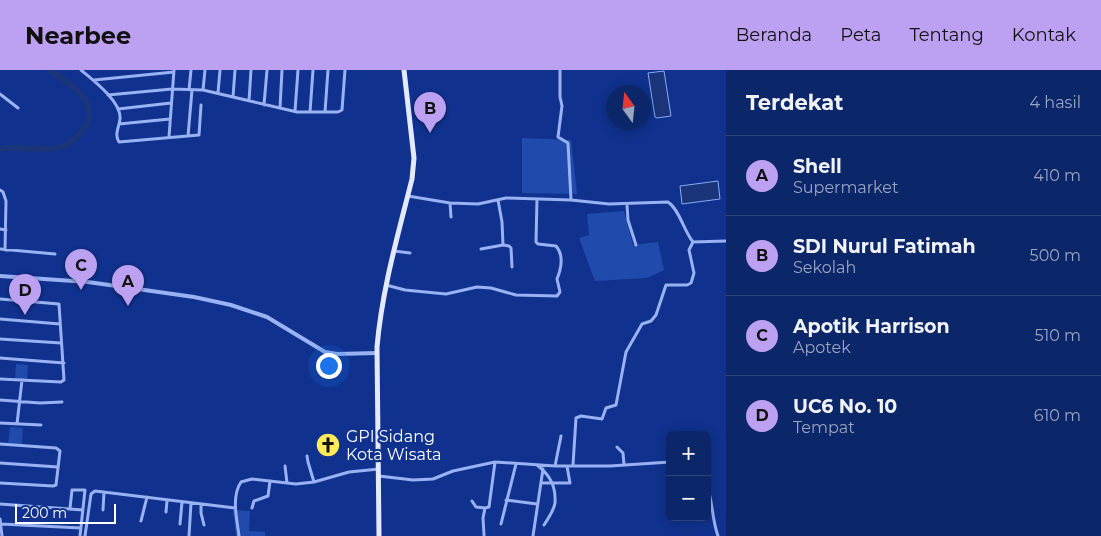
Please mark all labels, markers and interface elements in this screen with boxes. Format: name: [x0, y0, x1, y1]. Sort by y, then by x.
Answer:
text: Nearbee: [25, 21, 131, 50]
text: Beranda: [736, 24, 812, 46]
text: Peta: [840, 24, 881, 46]
text: Tentang: [909, 24, 984, 46]
text: Kontak: [1012, 24, 1076, 46]
north arrow: [606, 85, 651, 130]
text: Terdekat: [746, 90, 843, 115]
pin: B: [414, 92, 446, 133]
text: 4 hasil: [1030, 93, 1081, 112]
text: Shell: [793, 155, 842, 178]
text: A: [756, 166, 768, 185]
text: 410 m: [1033, 166, 1081, 185]
text: Supermarket: [793, 178, 899, 197]
text: SDI Nurul Fatimah: [793, 235, 976, 258]
text: B: [756, 246, 768, 265]
text: 500 m: [1030, 246, 1081, 265]
pin: C: [65, 249, 97, 290]
text: Sekolah: [793, 258, 856, 277]
pin: A: [112, 265, 144, 306]
pin: D: [9, 274, 41, 315]
text: Apotik Harrison: [793, 315, 950, 338]
text: C: [756, 326, 768, 345]
text: 510 m: [1034, 326, 1081, 345]
text: Apotek: [793, 338, 851, 357]
your location: [316, 353, 342, 379]
text: UC6 No. 10: [793, 395, 897, 418]
text: D: [755, 406, 769, 425]
text: 610 m: [1034, 406, 1081, 425]
text: Tempat: [793, 418, 855, 437]
place label: GPI Sidang Kota Wisata: [346, 427, 442, 464]
map controls: [666, 431, 711, 521]
button: +: [666, 431, 711, 476]
church icon: GPI Sidang Kota Wisata: [315, 432, 341, 458]
button: −: [666, 476, 711, 521]
scale bar: [15, 501, 116, 524]
text: 200 m: [22, 504, 67, 522]

